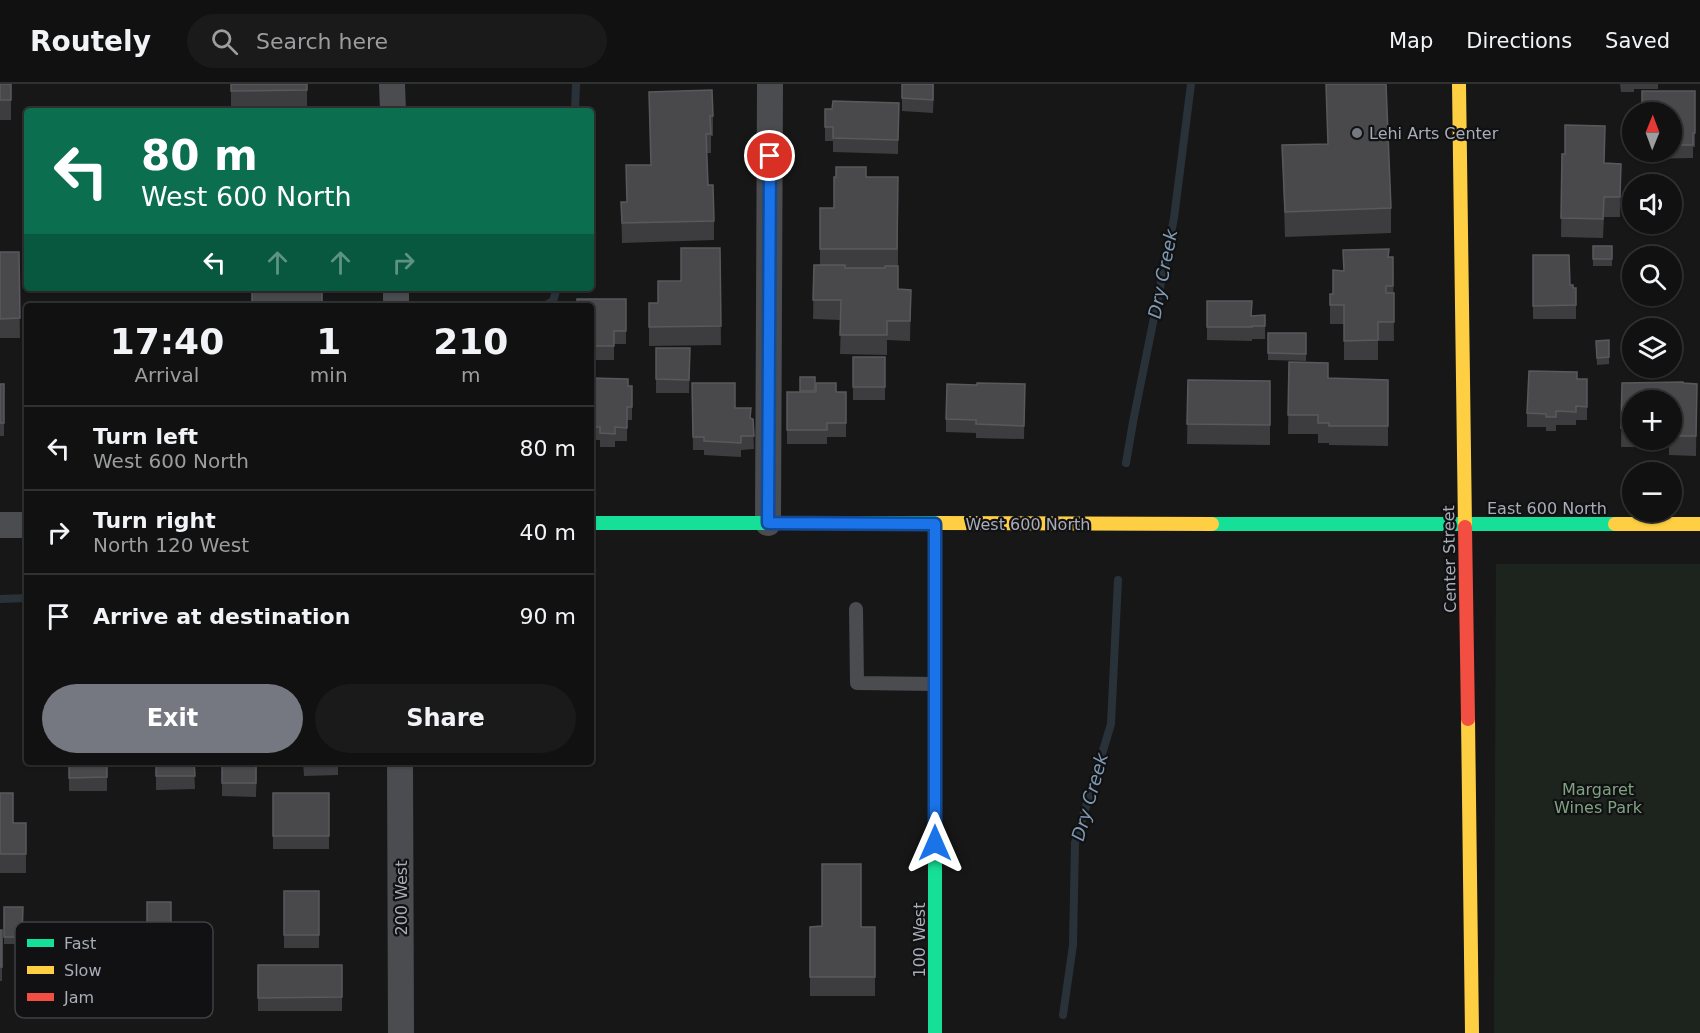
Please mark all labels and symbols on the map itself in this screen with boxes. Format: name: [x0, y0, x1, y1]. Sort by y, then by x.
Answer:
north arrow: [1622, 102, 1682, 162]
place label: Lehi Arts Center: [1369, 124, 1499, 143]
marker: Lehi Arts Center: [1350, 126, 1364, 140]
pin: [744, 130, 795, 181]
water label: Dry Creek: [1144, 226, 1182, 320]
street label: East 600 North: [1487, 499, 1607, 518]
street label: Center Street: [1439, 505, 1460, 613]
street label: West 600 North: [966, 515, 1090, 534]
water label: Dry Creek: [1067, 749, 1112, 843]
park label: Margaret Wines Park: [1554, 780, 1643, 817]
position arrow: [903, 811, 967, 875]
street label: 200 West: [392, 861, 411, 935]
street label: 100 West: [910, 903, 929, 977]
legend: [15, 922, 213, 1018]
text: Fast: [64, 934, 96, 953]
text: Slow: [64, 961, 101, 980]
text: Jam: [63, 988, 94, 1007]

